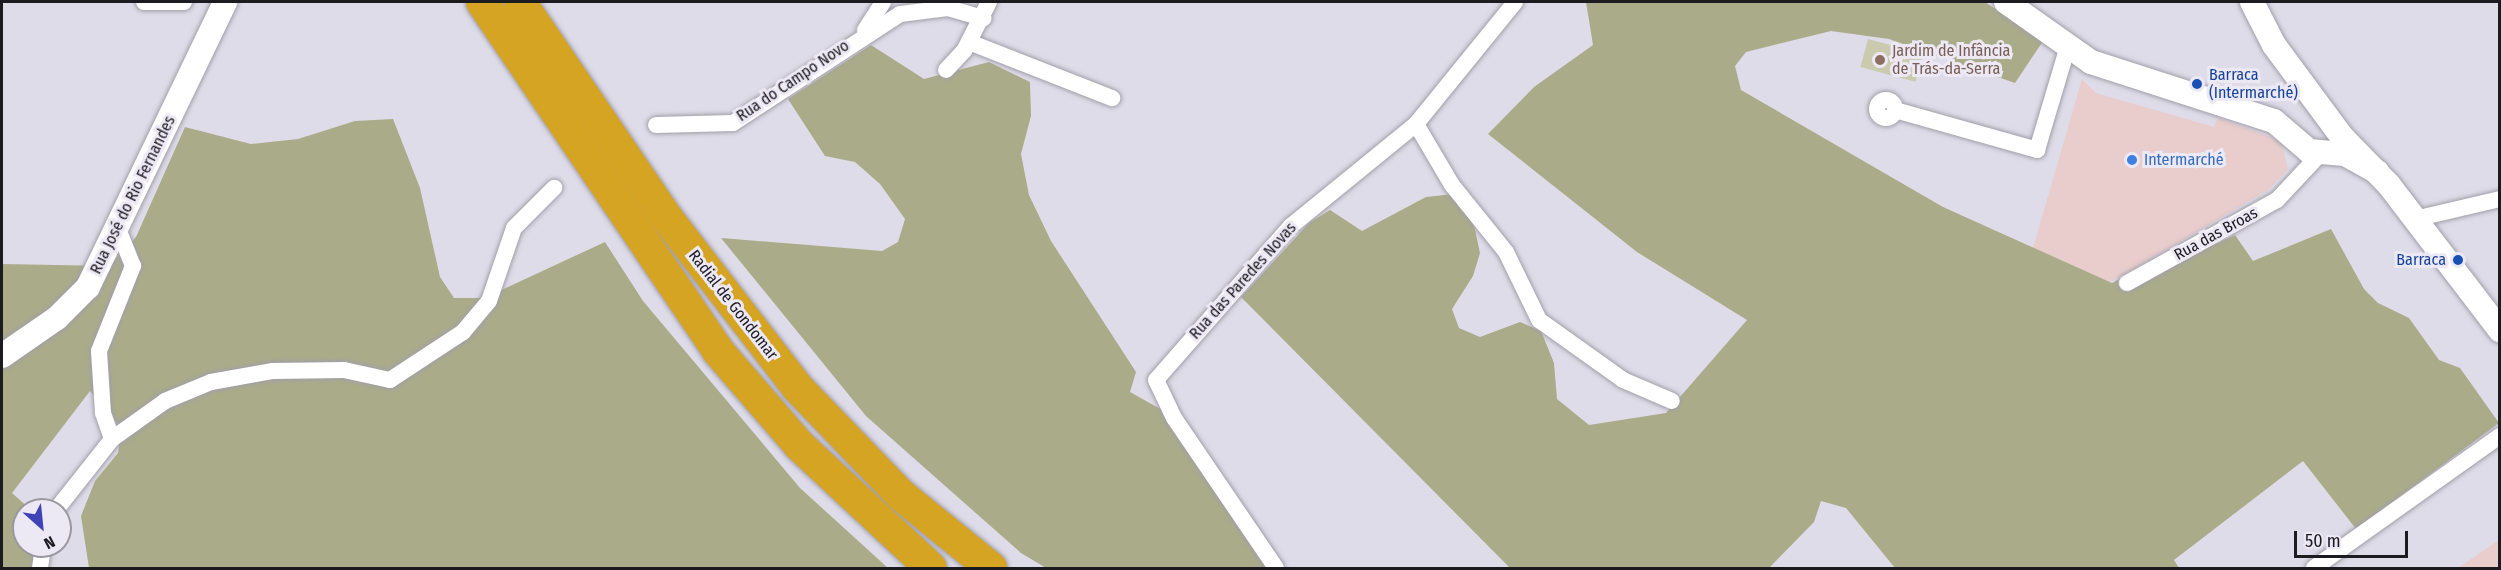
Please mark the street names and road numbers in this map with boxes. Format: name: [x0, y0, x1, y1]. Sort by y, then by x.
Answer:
street label: Rua do Campo Novo: [733, 36, 853, 126]
street label: Rua José do Rio Fernandes: [86, 113, 180, 277]
street label: Rua das Broas: [2171, 203, 2261, 265]
street label: Rua das Paredes Novas: [1185, 219, 1301, 343]
street label: Radial de Gondomar: [684, 246, 782, 364]

